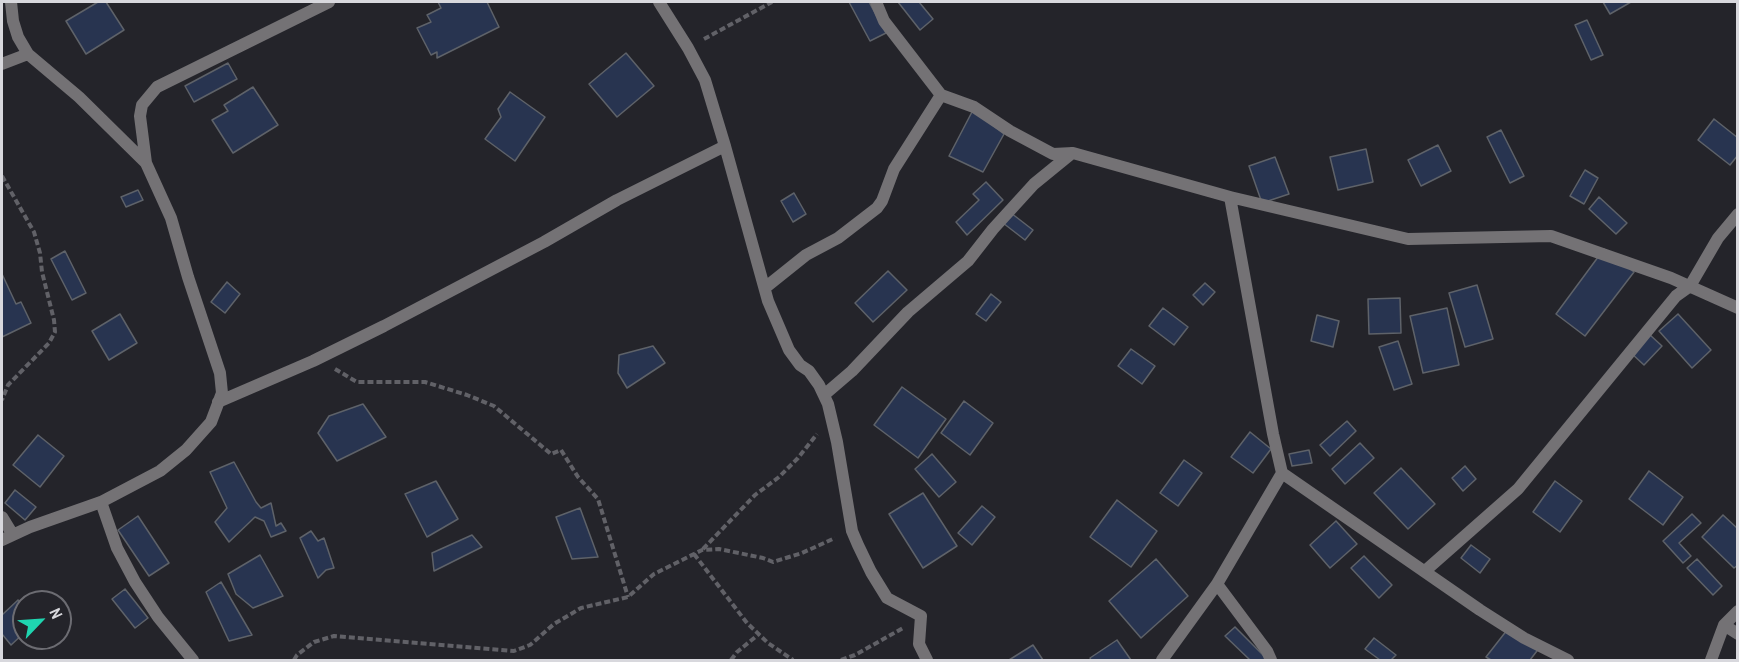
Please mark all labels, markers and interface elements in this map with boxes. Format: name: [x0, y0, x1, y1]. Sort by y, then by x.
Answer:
north arrow: [12, 590, 72, 650]
text: N: [45, 604, 68, 622]

